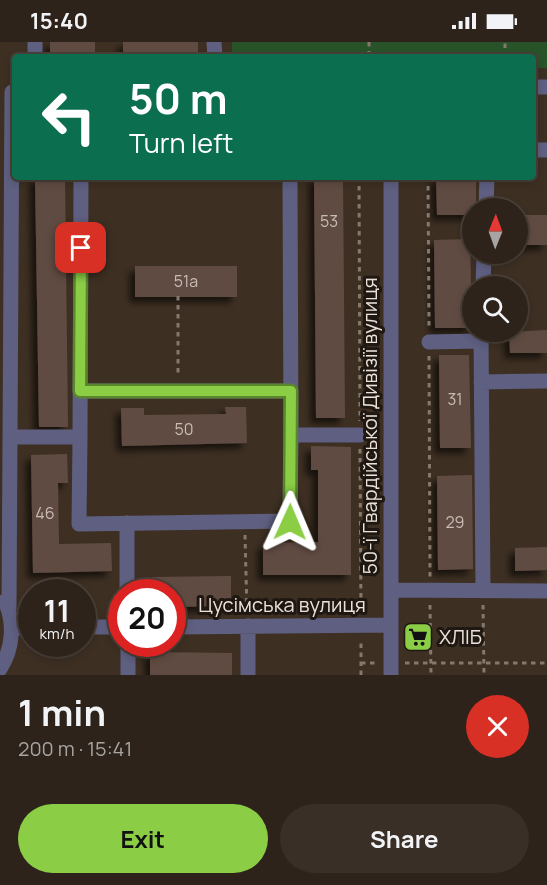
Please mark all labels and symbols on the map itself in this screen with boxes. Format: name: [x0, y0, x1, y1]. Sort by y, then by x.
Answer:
north arrow: [462, 198, 528, 264]
house number: 53: [320, 210, 338, 232]
pin: [55, 222, 106, 273]
house number: 51а: [174, 270, 198, 292]
street label: 50-ї Гвардійської Дивізії вулиця: [356, 277, 383, 575]
house number: 31: [447, 388, 463, 410]
house number: 50: [175, 418, 194, 440]
position arrow: [258, 490, 322, 554]
house number: 46: [35, 502, 55, 524]
house number: 29: [445, 511, 465, 533]
speed limit sign: 20: [108, 579, 186, 657]
street label: Цусімська вулиця: [198, 591, 366, 618]
supermarket icon: ХЛІБ: [402, 621, 434, 653]
place label: ХЛІБ: [439, 623, 482, 650]

